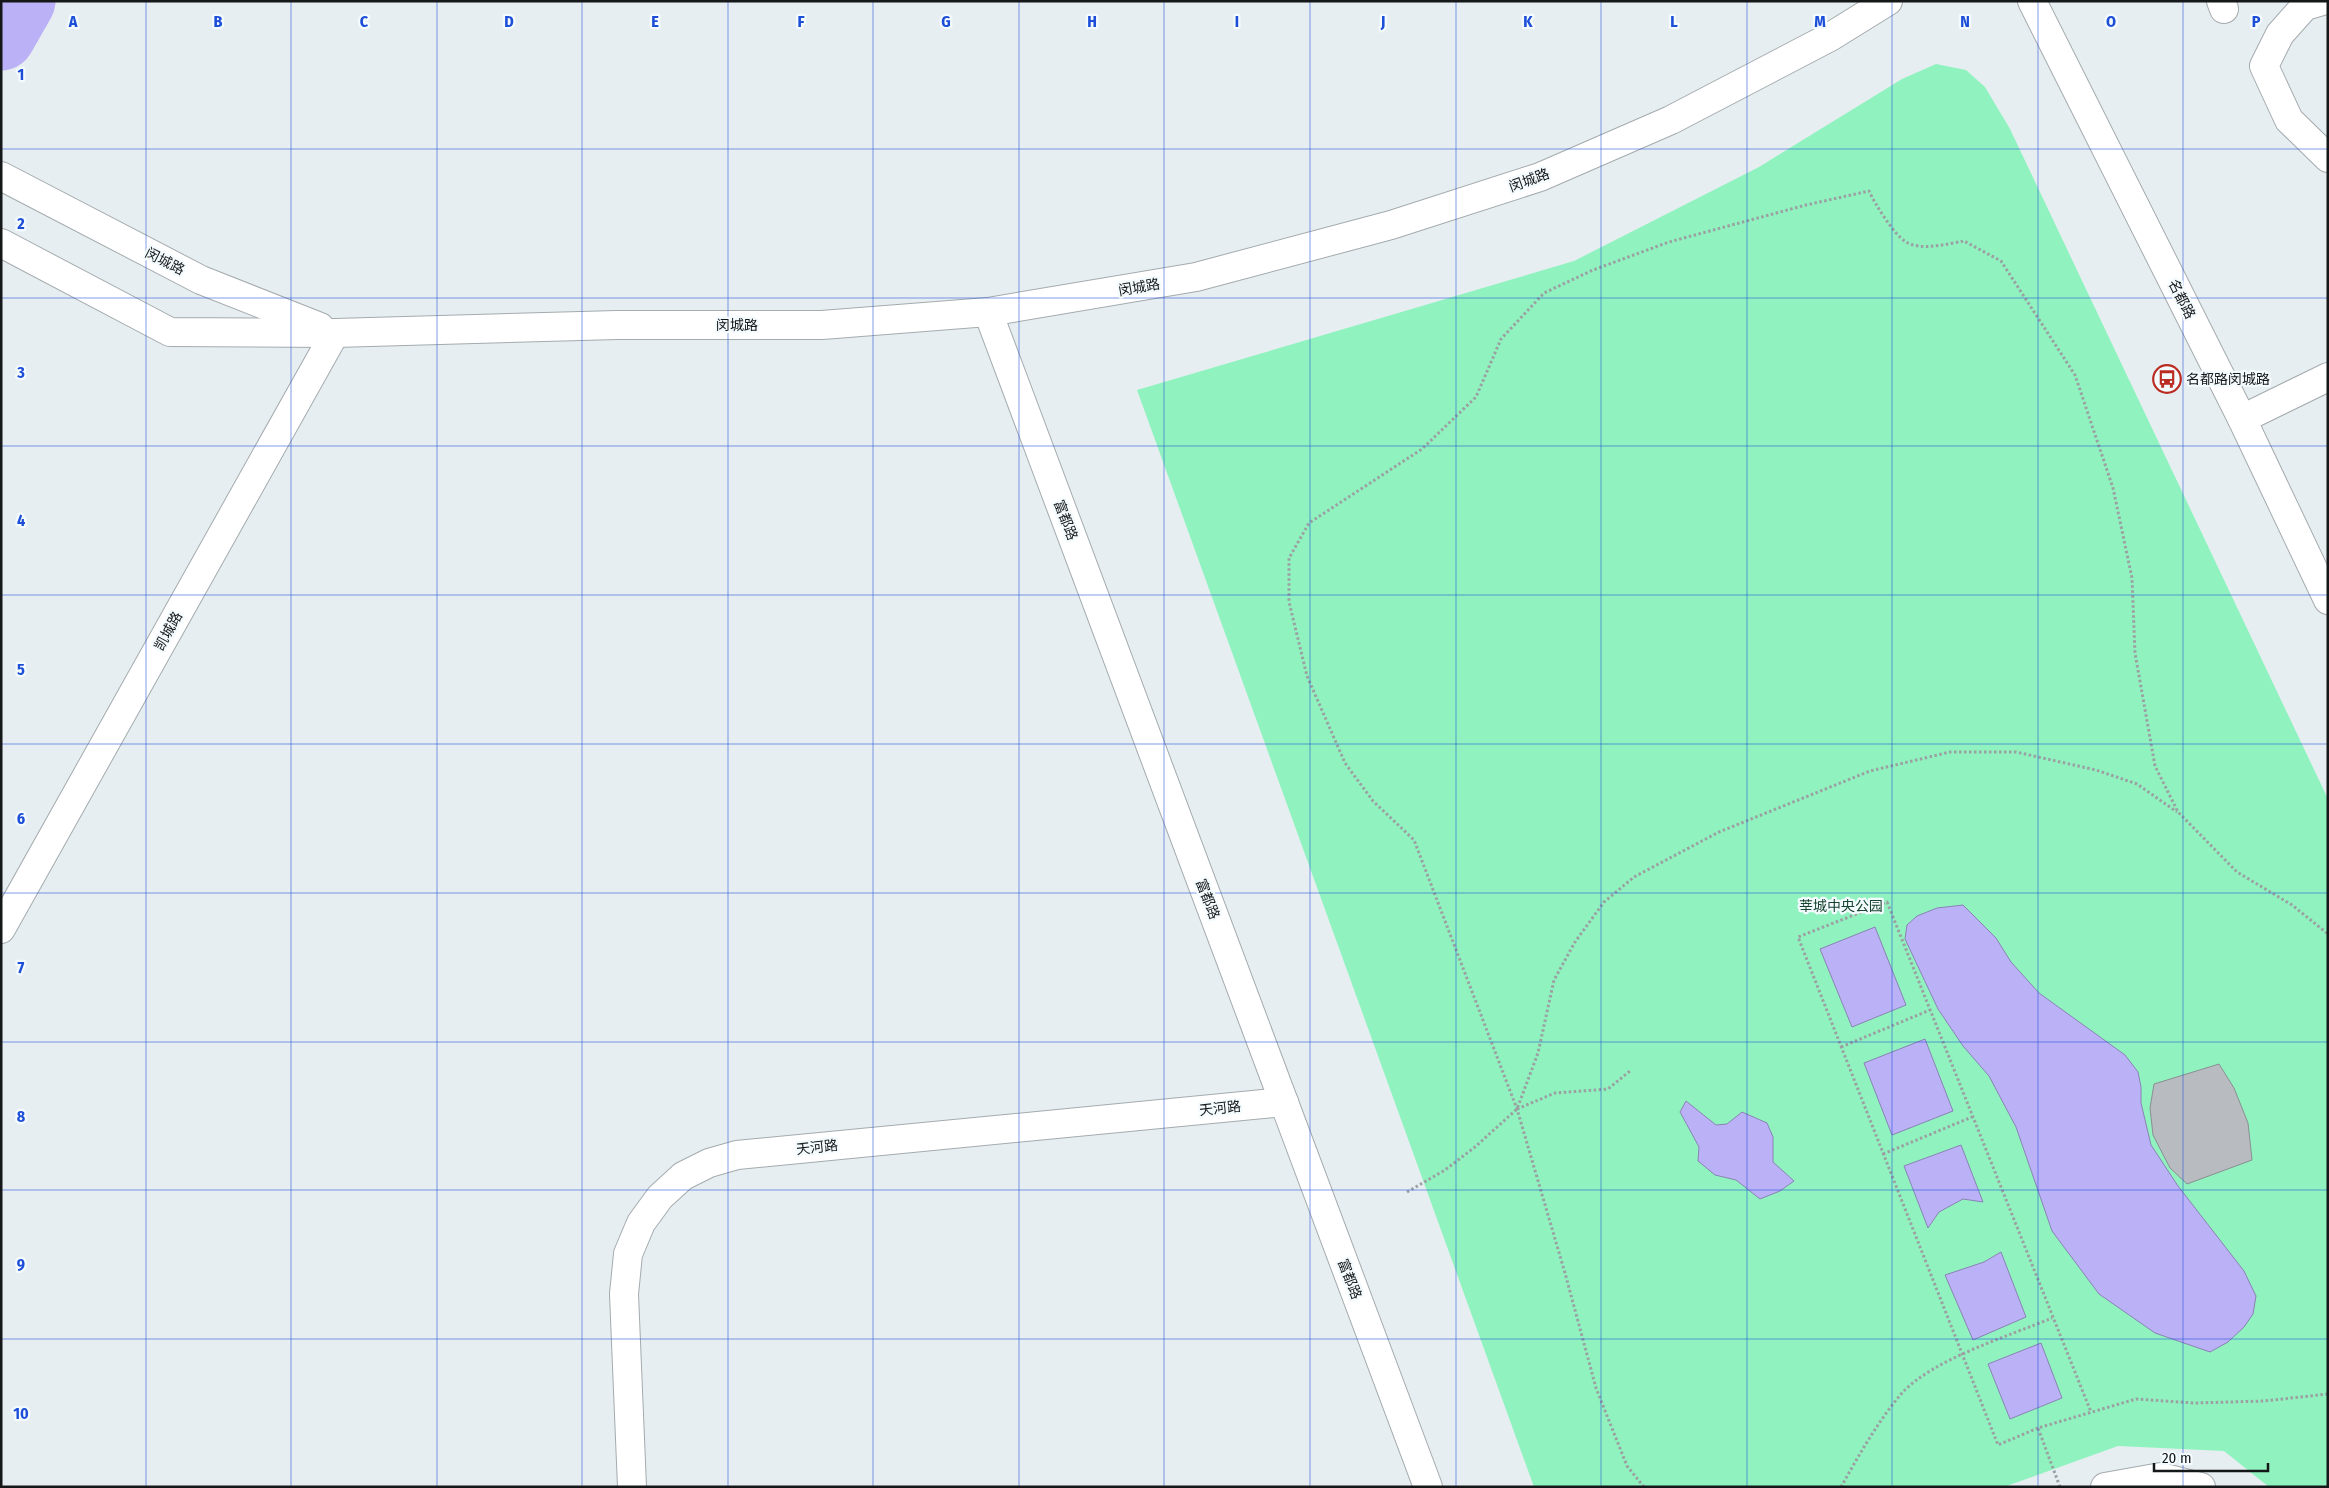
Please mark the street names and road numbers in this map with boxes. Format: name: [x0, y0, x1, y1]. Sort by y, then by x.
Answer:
street label: 闵城路: [1507, 165, 1552, 196]
street label: 闵城路: [142, 244, 187, 279]
street label: 闵城路: [1117, 275, 1161, 300]
street label: 名都路: [2164, 277, 2199, 322]
street label: 闵城路: [716, 317, 758, 334]
street label: 富都路: [1050, 498, 1081, 543]
street label: 凯城路: [151, 609, 186, 654]
street label: 富都路: [1192, 877, 1223, 922]
street label: 天河路: [1198, 1098, 1242, 1119]
street label: 天河路: [795, 1137, 839, 1158]
street label: 富都路: [1334, 1257, 1365, 1302]

